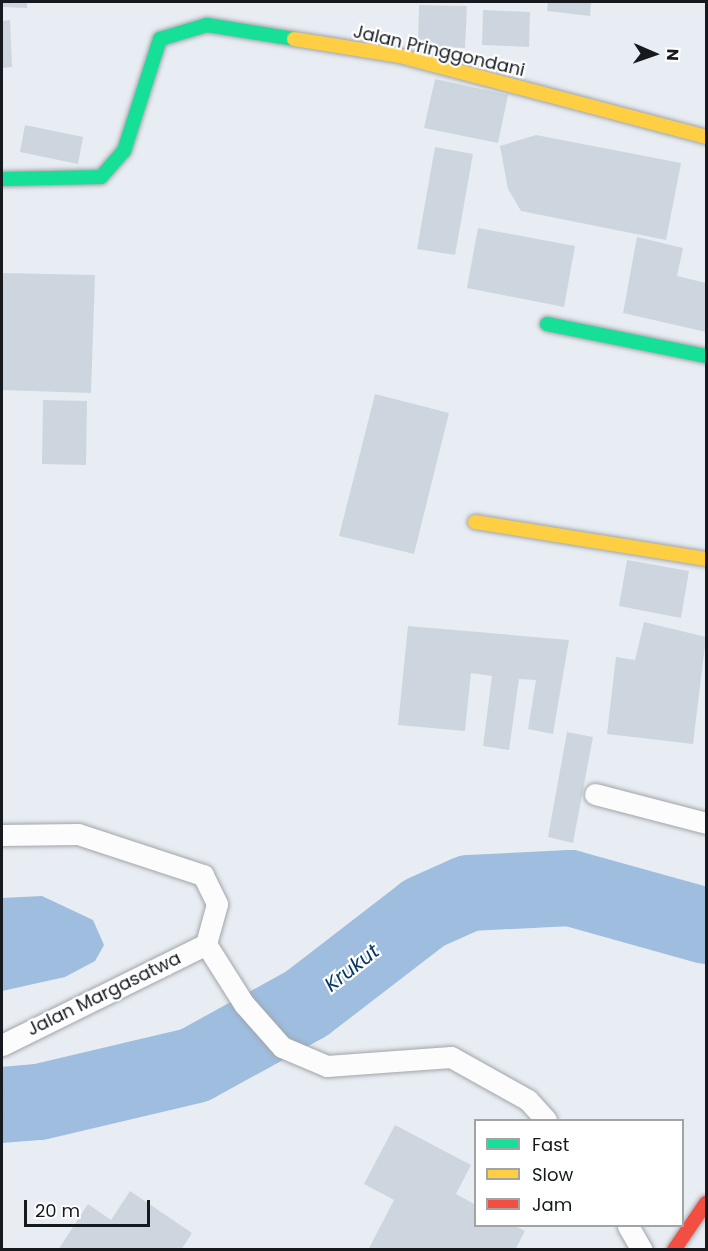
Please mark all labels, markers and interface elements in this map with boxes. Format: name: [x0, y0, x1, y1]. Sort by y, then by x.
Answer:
street label: Jalan Pringgondani: [351, 21, 527, 81]
north arrow: [624, 24, 684, 84]
text: N: [661, 48, 684, 61]
water label: Krukut: [320, 939, 384, 997]
street label: Jalan Margasatwa: [24, 947, 184, 1041]
legend: [474, 1119, 684, 1227]
text: Fast: [532, 1132, 569, 1157]
text: Slow: [532, 1162, 573, 1187]
scale bar: [27, 1188, 153, 1226]
text: Jam: [532, 1192, 572, 1217]
text: 20 m: [35, 1198, 80, 1223]

